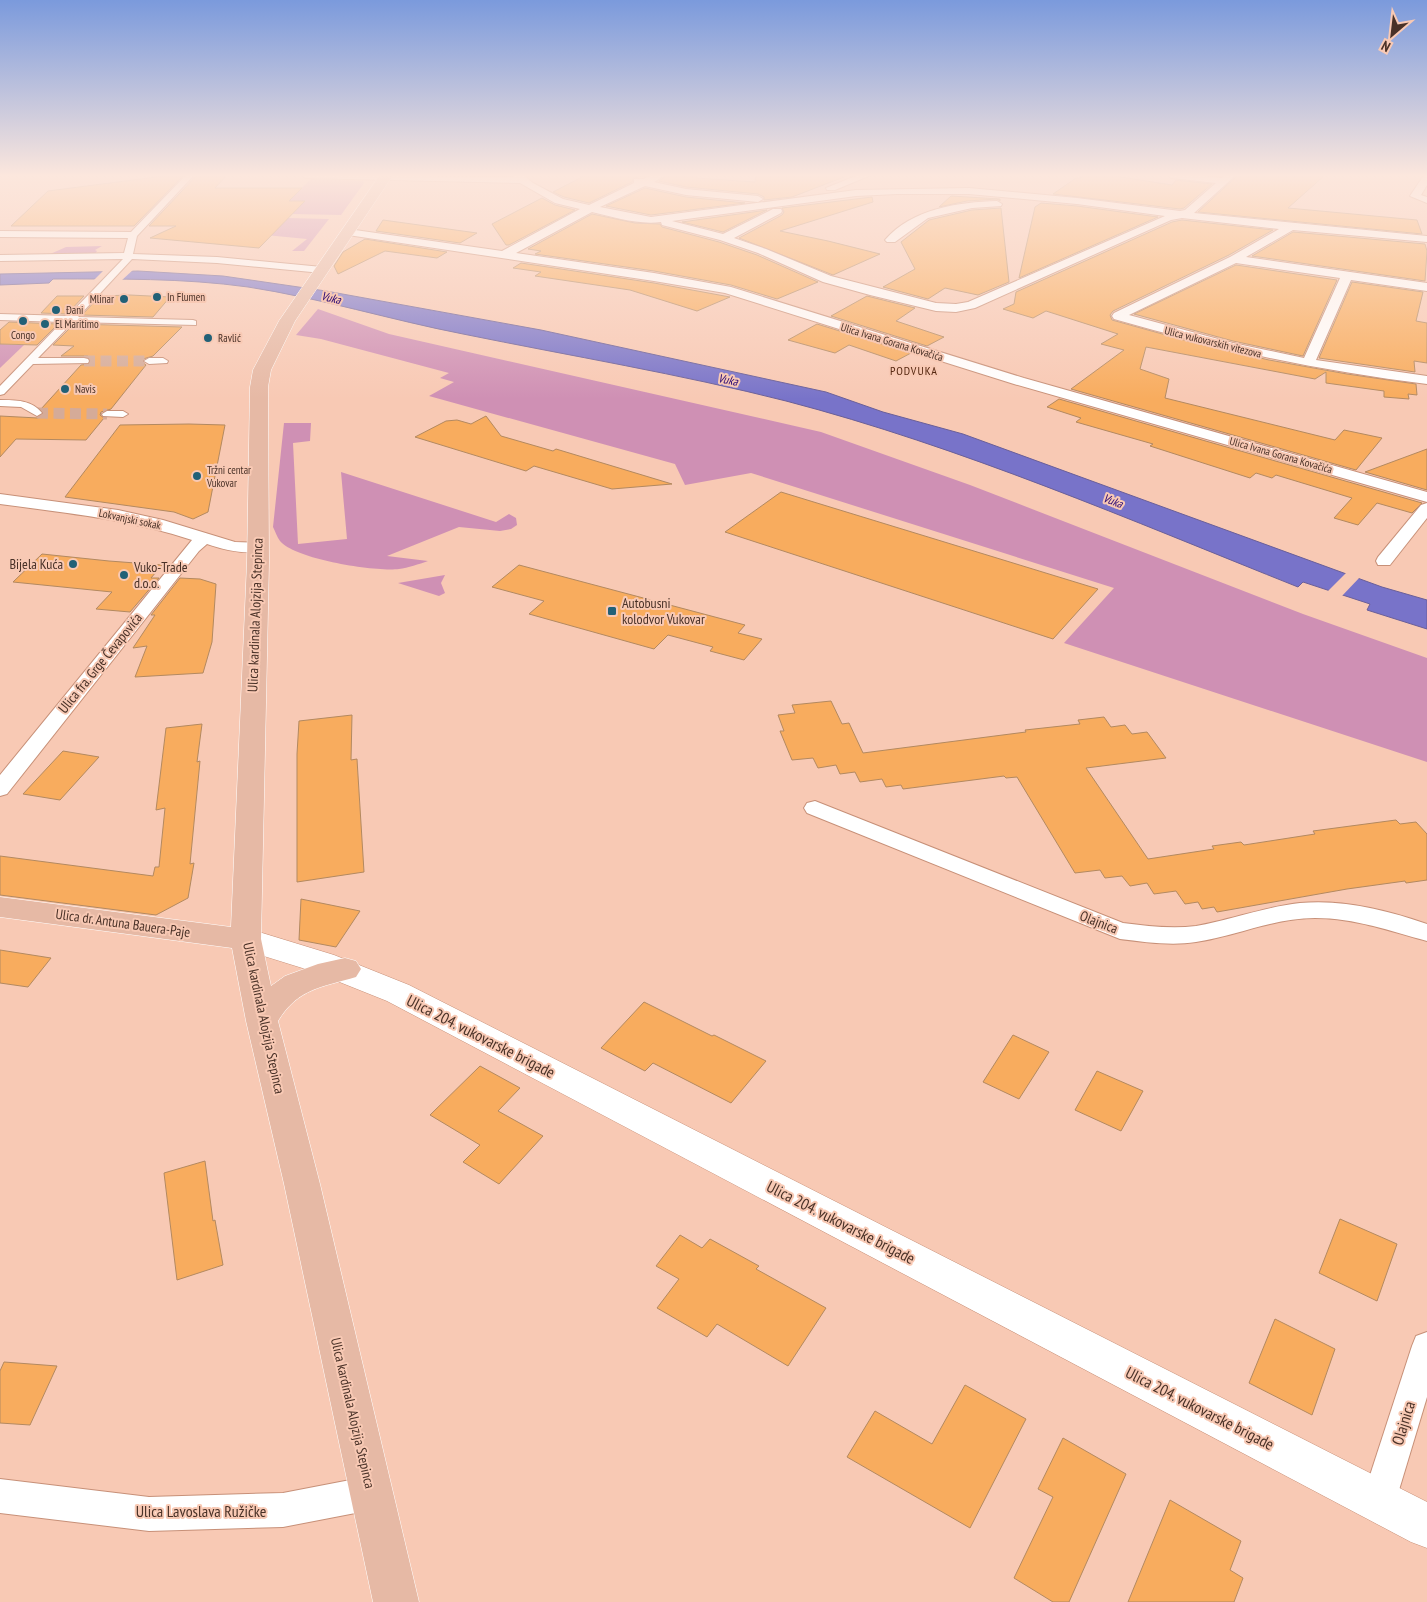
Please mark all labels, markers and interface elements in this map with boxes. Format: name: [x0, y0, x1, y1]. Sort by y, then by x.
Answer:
north arrow: [1367, 10, 1417, 60]
text: N: [1378, 37, 1393, 56]
water label: Vuka: [320, 288, 344, 307]
place label: In Flumen: [167, 290, 205, 304]
marker: In Flumen: [151, 291, 163, 303]
place label: Mlinar: [90, 292, 114, 306]
marker: Mlinar: [118, 293, 130, 305]
place label: Đani: [65, 303, 83, 317]
marker: Đani: [50, 304, 62, 316]
marker: Congo: [17, 315, 29, 327]
place label: El Maritimo: [55, 317, 99, 331]
marker: El Maritimo: [39, 318, 51, 330]
street label: Ulica Ivana Gorana Kovačića: [839, 320, 945, 364]
street label: Ulica vukovarskih vitezova: [1163, 323, 1263, 361]
place label: Congo: [11, 328, 35, 342]
place label: Ravlić: [218, 331, 241, 345]
marker: Ravlić: [202, 332, 214, 344]
district label: PODVUKA: [890, 363, 938, 378]
water label: Vuka: [717, 370, 740, 389]
place label: Navis: [75, 382, 96, 396]
marker: Navis: [59, 383, 71, 395]
street label: Ulica Ivana Gorana Kovačića: [1228, 434, 1334, 476]
place label: Tržni centar Vukovar: [206, 463, 251, 490]
marker: Tržni centar Vukovar: [191, 470, 203, 482]
water label: Vuka: [1101, 490, 1126, 511]
street label: Lokvanjski sokak: [98, 506, 163, 533]
street label: Ulica kardinala Alojzija Stepinca: [243, 538, 267, 692]
place label: Bijela Kuća: [9, 555, 63, 573]
marker: Bijela Kuća: [67, 558, 79, 570]
place label: Vuko-Trade d.o.o.: [133, 558, 188, 592]
marker: Vuko-Trade d.o.o.: [118, 569, 130, 581]
place label: Autobusni kolodvor Vukovar: [622, 594, 705, 628]
marker: Autobusni kolodvor Vukovar: [606, 605, 618, 617]
street label: Ulica fra. Grge Čevapovića: [54, 609, 146, 717]
street label: Ulica dr. Antuna Bauera-Paje: [55, 905, 192, 941]
street label: Olajnica: [1077, 907, 1121, 937]
street label: Ulica kardinala Alojzija Stepinca: [239, 941, 289, 1095]
street label: Ulica 204. vukovarske brigade: [403, 990, 559, 1082]
street label: Ulica 204. vukovarske brigade: [763, 1176, 919, 1268]
street label: Ulica kardinala Alojzija Stepinca: [327, 1336, 379, 1490]
street label: Ulica 204. vukovarske brigade: [1122, 1362, 1278, 1454]
street label: Olajnica: [1387, 1399, 1419, 1447]
street label: Ulica Lavoslava Ružičke: [136, 1501, 266, 1521]

